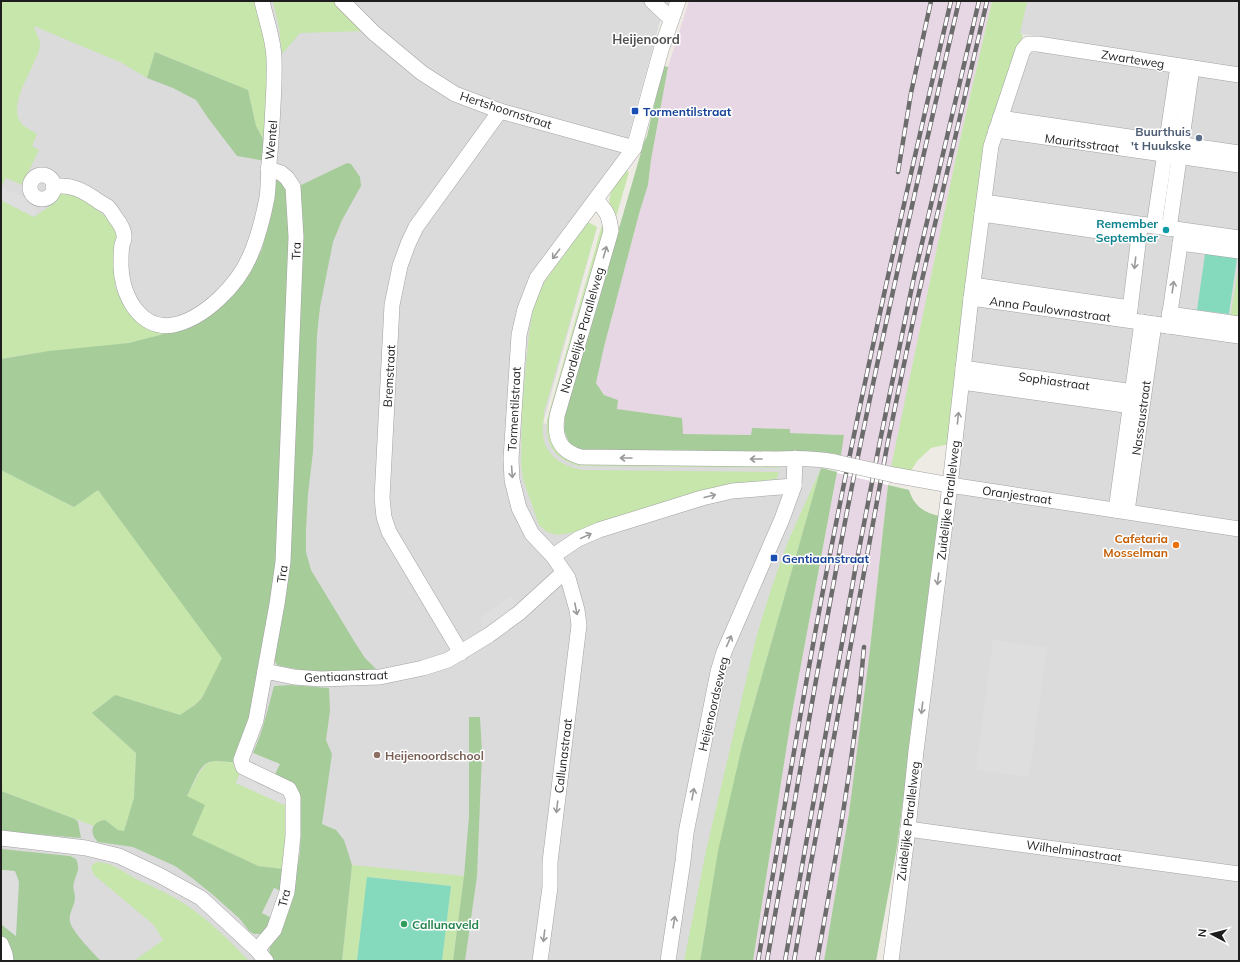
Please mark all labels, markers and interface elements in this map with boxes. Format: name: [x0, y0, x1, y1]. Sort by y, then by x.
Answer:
district label: Heijenoord: [612, 31, 680, 47]
street label: Zwarteweg: [1100, 47, 1166, 71]
street label: Hertshoornstraat: [458, 88, 554, 132]
place label: Tormentilstraat: [643, 104, 732, 119]
marker: Tormentilstraat: [630, 106, 640, 116]
street label: Wentel: [262, 120, 280, 160]
place label: Buurthuis 't Huukske: [1131, 124, 1191, 153]
street label: Mauritsstraat: [1044, 130, 1120, 156]
marker: Buurthuis 't Huukske: [1194, 133, 1204, 143]
place label: Remember September: [1096, 216, 1158, 245]
marker: Remember September: [1161, 225, 1171, 235]
street label: Tra: [288, 242, 304, 260]
one-way arrow: [602, 246, 609, 259]
one-way arrow: [551, 248, 560, 259]
one-way arrow: [1131, 256, 1139, 269]
street label: Noordelijke Parallelweg: [557, 265, 607, 395]
one-way arrow: [1169, 281, 1177, 294]
street label: Anna Paulownastraat: [988, 293, 1112, 325]
street label: Bremstraat: [380, 344, 398, 408]
street label: Tormentilstraat: [504, 366, 524, 452]
street label: Sophiastraat: [1017, 369, 1091, 393]
street label: Nassaustraat: [1128, 380, 1154, 456]
one-way arrow: [954, 412, 962, 425]
street label: Zuidelijke Parallelweg: [933, 439, 963, 561]
one-way arrow: [620, 454, 633, 462]
one-way arrow: [750, 455, 763, 463]
one-way arrow: [508, 465, 515, 478]
street label: Oranjestraat: [981, 483, 1053, 507]
one-way arrow: [703, 492, 716, 500]
place label: Cafetaria Mosselman: [1103, 531, 1168, 560]
one-way arrow: [580, 532, 592, 539]
marker: Cafetaria Mosselman: [1171, 540, 1181, 550]
place label: Gentiaanstraat: [782, 551, 870, 566]
marker: Gentiaanstraat: [769, 553, 779, 563]
street label: Tra: [273, 564, 291, 584]
one-way arrow: [934, 572, 942, 585]
one-way arrow: [573, 602, 581, 615]
one-way arrow: [726, 635, 733, 647]
street label: Heijenoordseweg: [695, 655, 731, 753]
street label: Gentiaanstraat: [304, 667, 388, 685]
one-way arrow: [918, 701, 926, 714]
street label: Callunastraat: [551, 718, 575, 794]
place label: Heijenoordschool: [385, 748, 484, 763]
marker: Heijenoordschool: [372, 750, 382, 760]
street label: Zuidelijke Parallelweg: [893, 760, 923, 882]
one-way arrow: [690, 788, 698, 801]
one-way arrow: [553, 800, 561, 813]
street label: Wilhelminastraat: [1025, 837, 1123, 865]
street label: Tra: [275, 888, 293, 908]
north arrow: [1192, 914, 1232, 954]
one-way arrow: [670, 916, 678, 929]
place label: Callunaveld: [412, 917, 479, 932]
marker: Callunaveld: [399, 919, 409, 929]
text: N: [1195, 928, 1210, 938]
one-way arrow: [540, 929, 547, 942]

